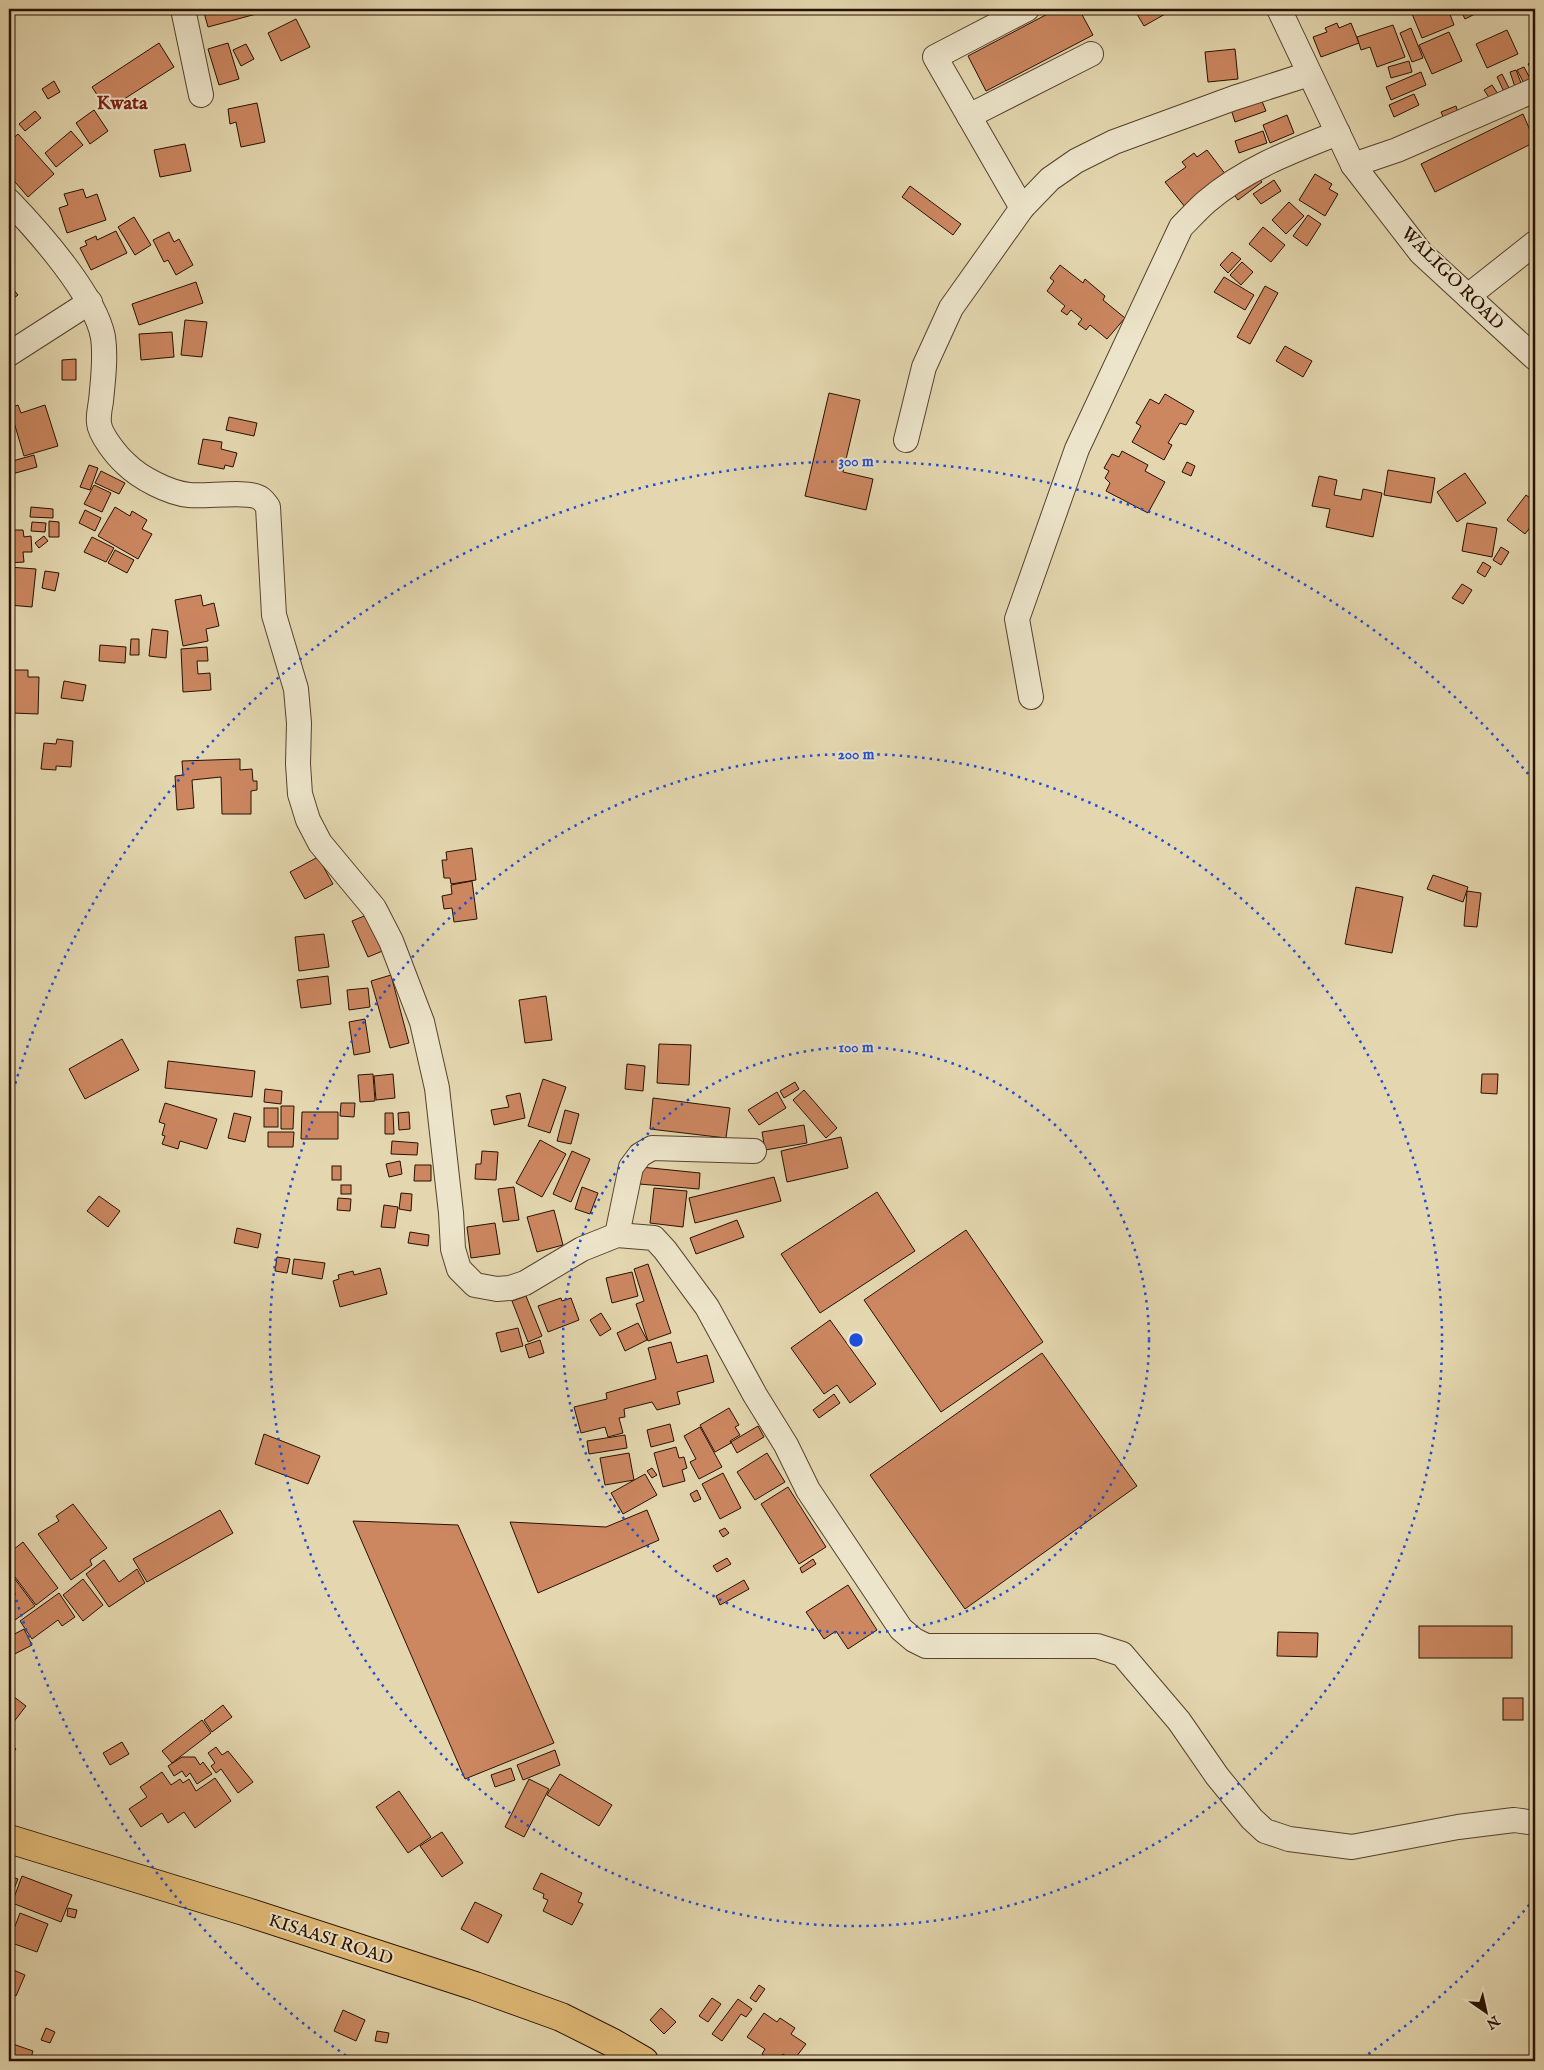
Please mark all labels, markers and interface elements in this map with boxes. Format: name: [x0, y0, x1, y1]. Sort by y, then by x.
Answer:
district label: Kwata: [96, 91, 148, 116]
street label: WALIGO ROAD: [1396, 223, 1508, 335]
text: 300 m: [838, 452, 874, 471]
text: 200 m: [838, 745, 875, 764]
text: 100 m: [838, 1038, 874, 1057]
centre of rings: [847, 1331, 865, 1349]
street label: KISAASI ROAD: [265, 1909, 396, 1971]
north arrow: [1462, 1988, 1512, 2038]
text: N: [1483, 2011, 1504, 2033]

